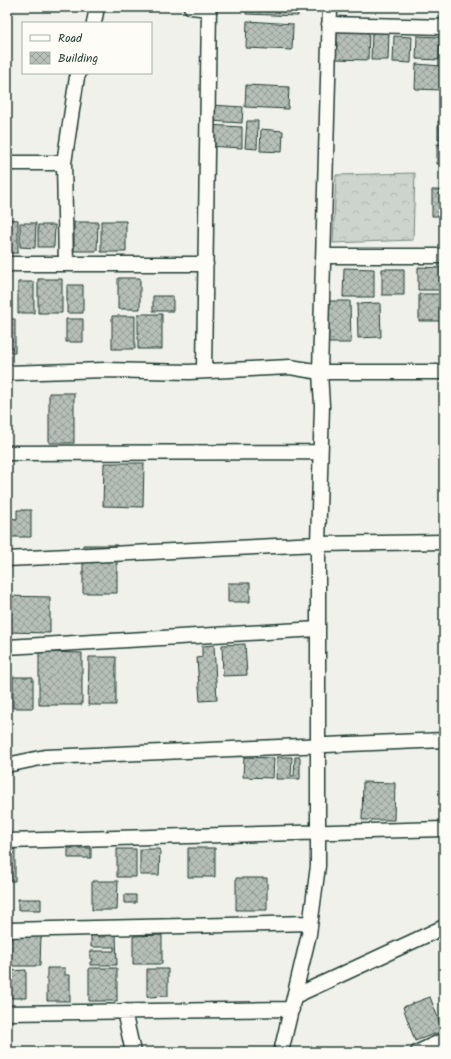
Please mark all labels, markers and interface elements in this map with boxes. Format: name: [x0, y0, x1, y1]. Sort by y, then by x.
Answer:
legend: [22, 22, 152, 74]
text: Road: [58, 29, 83, 48]
text: Building: [58, 49, 98, 68]

